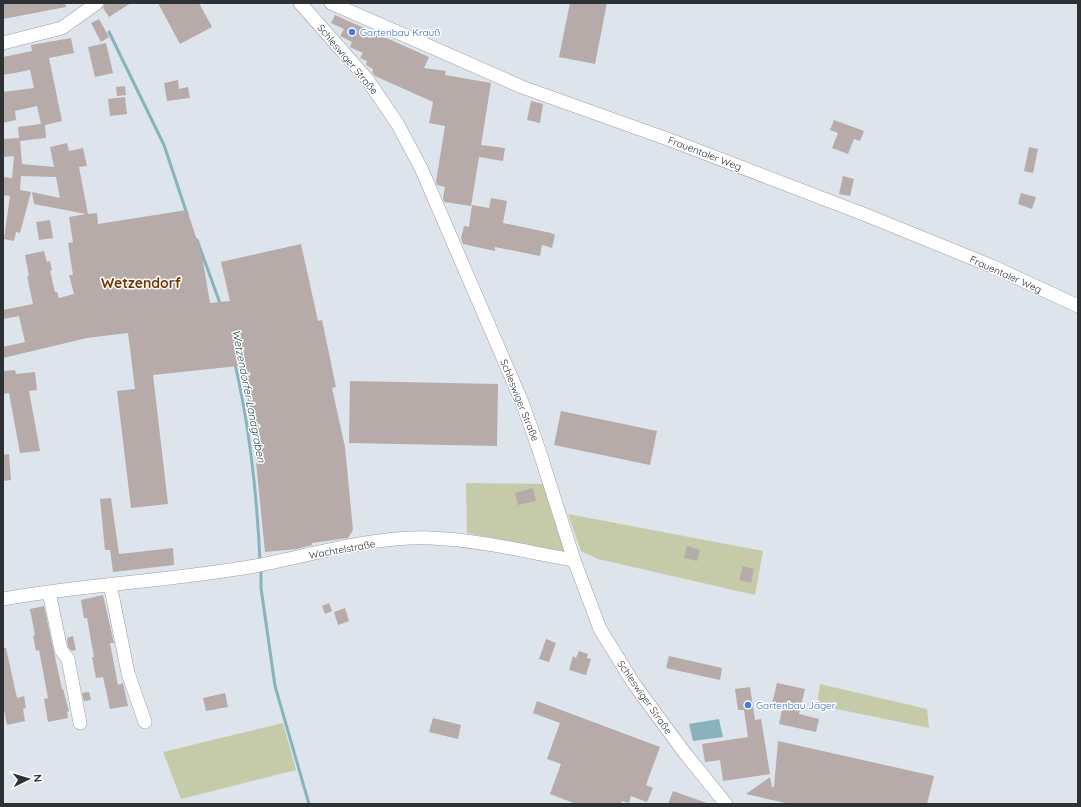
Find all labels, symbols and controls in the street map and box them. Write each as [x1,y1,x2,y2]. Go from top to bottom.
street label: Schleswiger Straße [315,22,381,97]
place label: Gartenbau Krauß [360,26,440,39]
marker: Gartenbau Krauß [347,27,357,37]
street label: Frauentaler Weg [666,133,743,173]
street label: Frauentaler Weg [968,253,1044,296]
district label: Wetzendorf [101,274,182,292]
water label: Wetzendorfer Landgraben [229,328,269,464]
street label: Schleswiger Straße [497,357,542,443]
street label: Wachtelstraße [308,537,377,562]
street label: Schleswiger Straße [614,658,675,737]
place label: Gartenbau Jäger [756,699,836,712]
marker: Gartenbau Jäger [743,700,753,710]
north arrow [8,759,48,799]
text: N [31,773,45,783]

